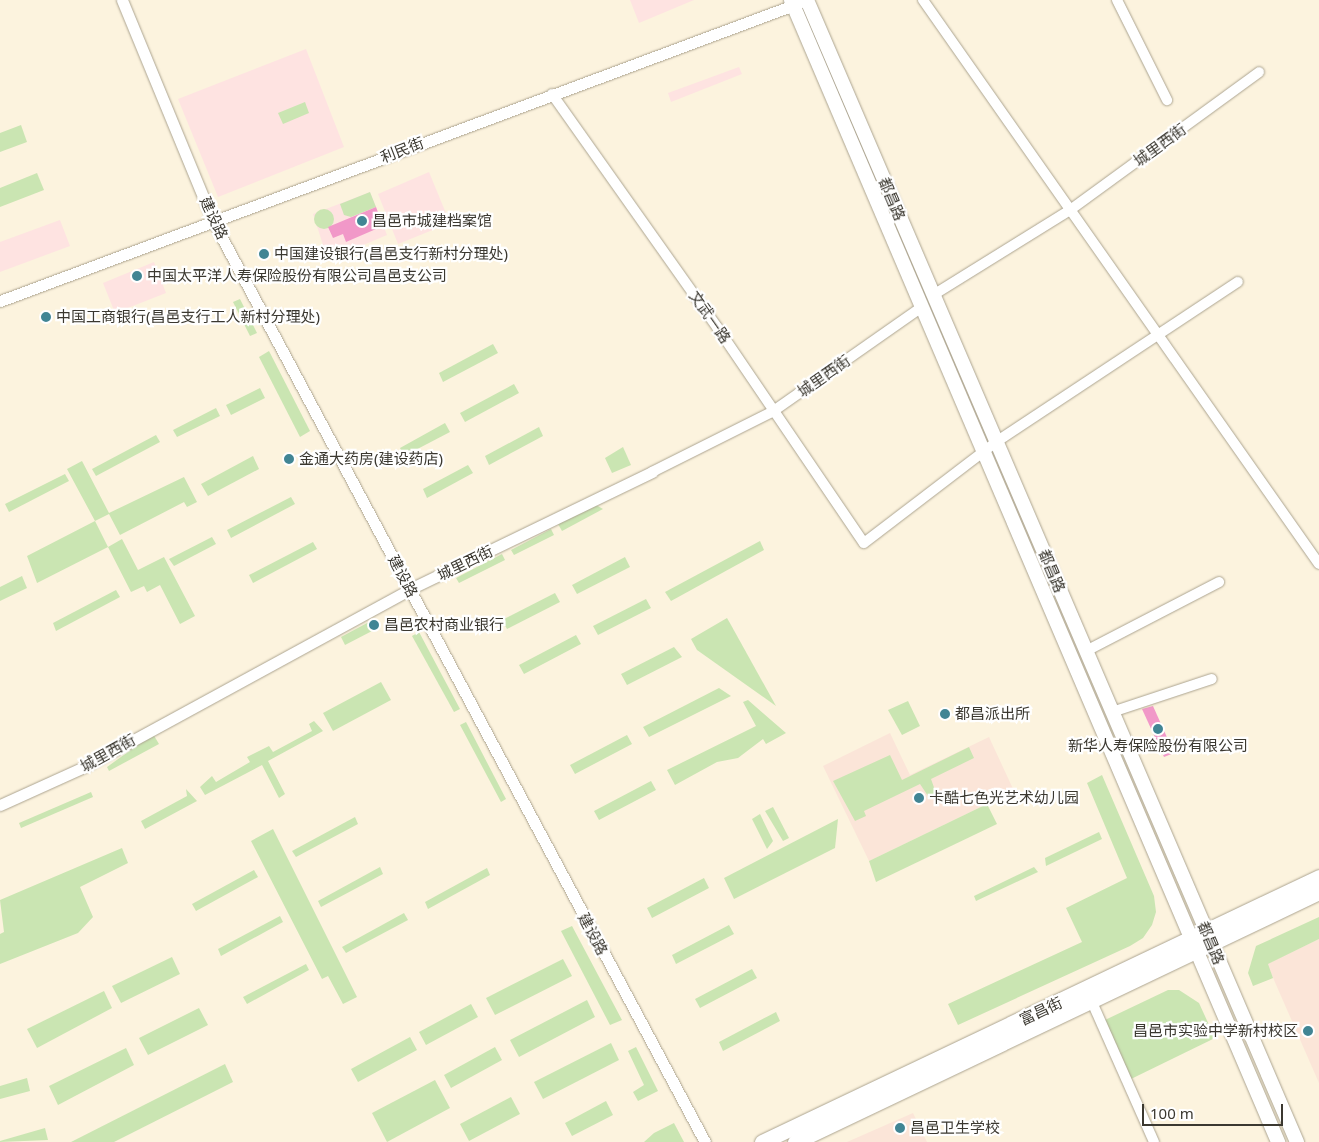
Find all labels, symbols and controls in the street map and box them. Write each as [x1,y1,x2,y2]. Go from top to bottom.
street label: 城里西街 [1130,120,1190,170]
street label: 利民街 [378,134,426,166]
street label: 都昌路 [875,175,909,223]
street label: 建设路 [196,194,232,242]
place label: 昌邑市城建档案馆 [372,212,492,230]
marker: 昌邑市城建档案馆 [356,215,368,227]
place label: 中国建设银行(昌邑支行新村分理处) [274,245,508,263]
marker: 中国建设银行(昌邑支行新村分理处) [258,248,270,260]
place label: 中国太平洋人寿保险股份有限公司昌邑支公司 [147,267,447,285]
marker: 中国太平洋人寿保险股份有限公司昌邑支公司 [131,270,143,282]
street label: 文武一路 [685,287,735,347]
place label: 中国工商银行(昌邑支行工人新村分理处) [56,308,320,326]
marker: 中国工商银行(昌邑支行工人新村分理处) [40,311,52,323]
street label: 城里西街 [794,351,854,401]
place label: 金通大药房(建设药店) [299,450,443,468]
marker: 金通大药房(建设药店) [283,453,295,465]
street label: 城里西街 [434,542,496,584]
street label: 都昌路 [1035,547,1069,595]
street label: 建设路 [384,552,422,600]
place label: 昌邑农村商业银行 [384,616,504,634]
marker: 昌邑农村商业银行 [368,619,380,631]
place label: 都昌派出所 [955,705,1030,723]
marker: 都昌派出所 [939,708,951,720]
marker: 新华人寿保险股份有限公司 [1152,723,1164,735]
street label: 城里西街 [77,731,139,775]
place label: 新华人寿保险股份有限公司 [1068,737,1248,755]
place label: 卡酷七色光艺术幼儿园 [929,789,1079,807]
marker: 卡酷七色光艺术幼儿园 [913,792,925,804]
street label: 建设路 [574,910,612,958]
street label: 都昌路 [1194,919,1228,967]
street label: 富昌街 [1017,993,1065,1029]
place label: 昌邑市实验中学新村校区 [1133,1022,1298,1040]
marker: 昌邑市实验中学新村校区 [1302,1025,1314,1037]
scale bar [1144,1094,1285,1126]
text: 100 m [1150,1103,1194,1123]
place label: 昌邑卫生学校 [910,1119,1000,1137]
marker: 昌邑卫生学校 [894,1122,906,1134]

